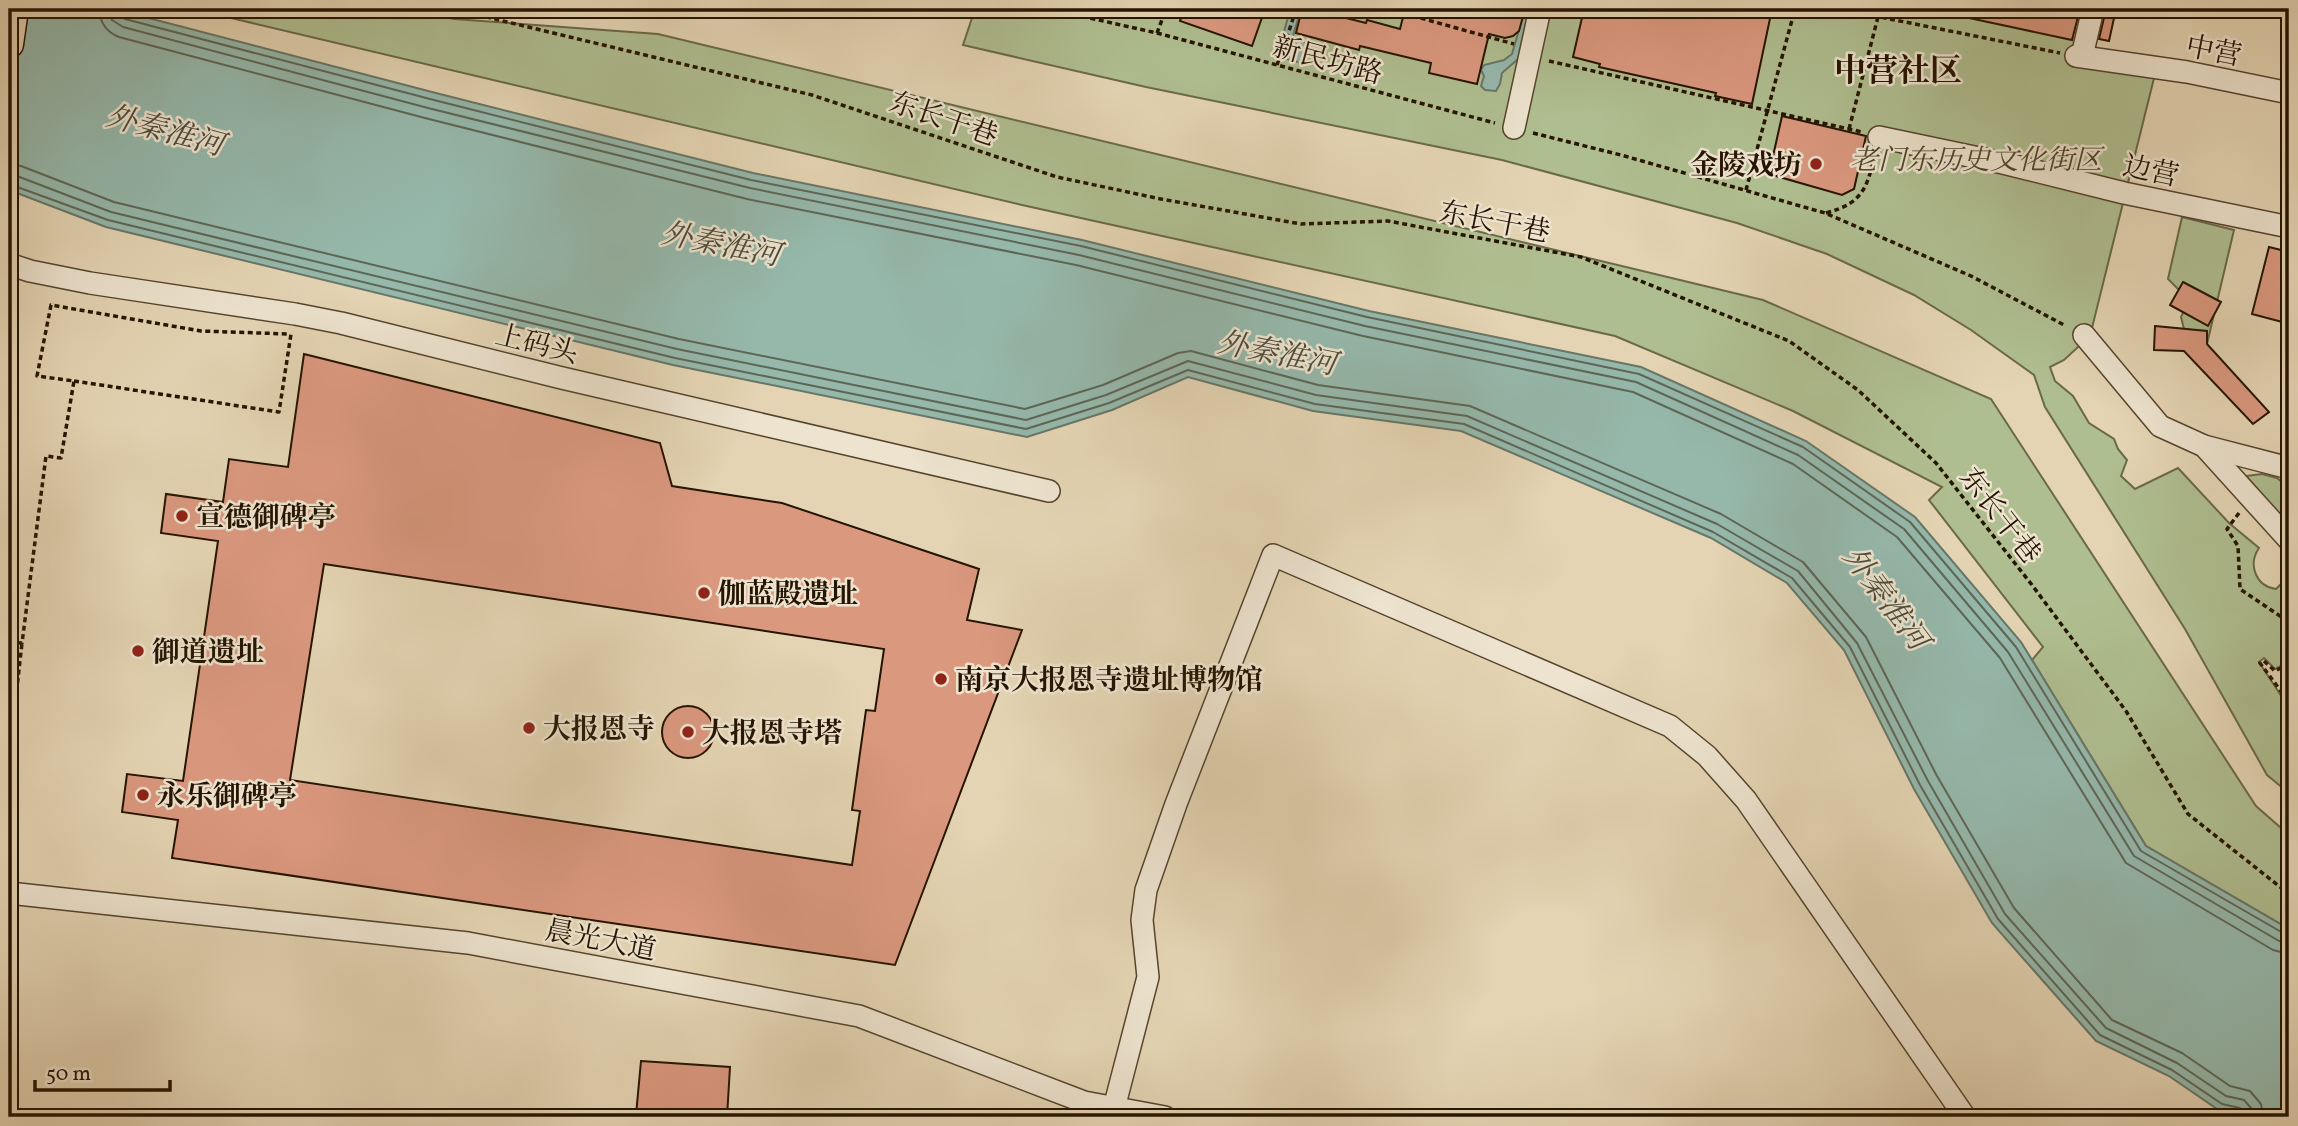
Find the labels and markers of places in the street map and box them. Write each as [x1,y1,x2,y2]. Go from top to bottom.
place label: 金陵戏坊 [1690,147,1802,186]
marker: 金陵戏坊 [1808,156,1824,172]
place label: 宣德御碑亭 [196,499,336,538]
marker: 宣德御碑亭 [174,508,190,524]
place label: 伽蓝殿遗址 [718,576,858,615]
marker: 伽蓝殿遗址 [696,585,712,601]
place label: 御道遗址 [152,634,264,673]
marker: 御道遗址 [130,643,146,659]
place label: 南京大报恩寺遗址博物馆 [955,662,1263,701]
marker: 南京大报恩寺遗址博物馆 [933,671,949,687]
place label: 大报恩寺 [543,711,655,750]
place label: 大报恩寺塔 [702,715,842,754]
marker: 大报恩寺 [521,720,537,736]
marker: 大报恩寺塔 [680,724,696,740]
place label: 永乐御碑亭 [157,778,297,817]
marker: 永乐御碑亭 [135,787,151,803]

